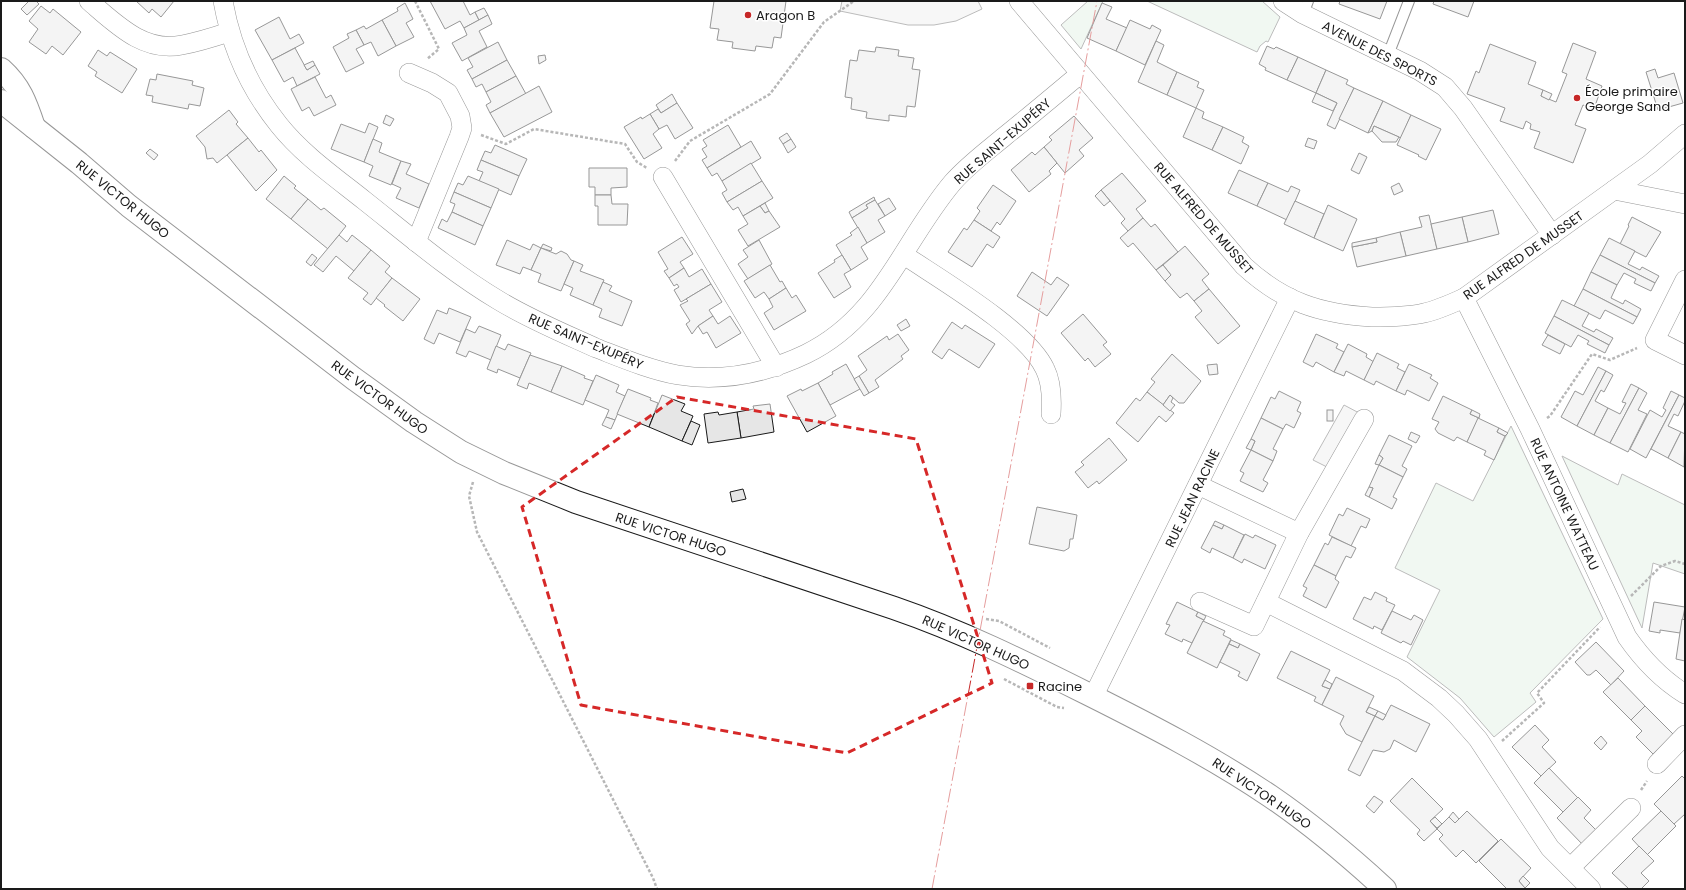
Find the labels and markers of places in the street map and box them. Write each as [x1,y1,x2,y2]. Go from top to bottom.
place label: Aragon B [756,6,815,25]
marker: Aragon B [743,10,753,20]
place label: École primaire George Sand [1585,82,1678,116]
marker: École primaire George Sand [1572,93,1582,103]
place label: Racine [1038,677,1082,696]
marker: Racine [1025,681,1035,691]

